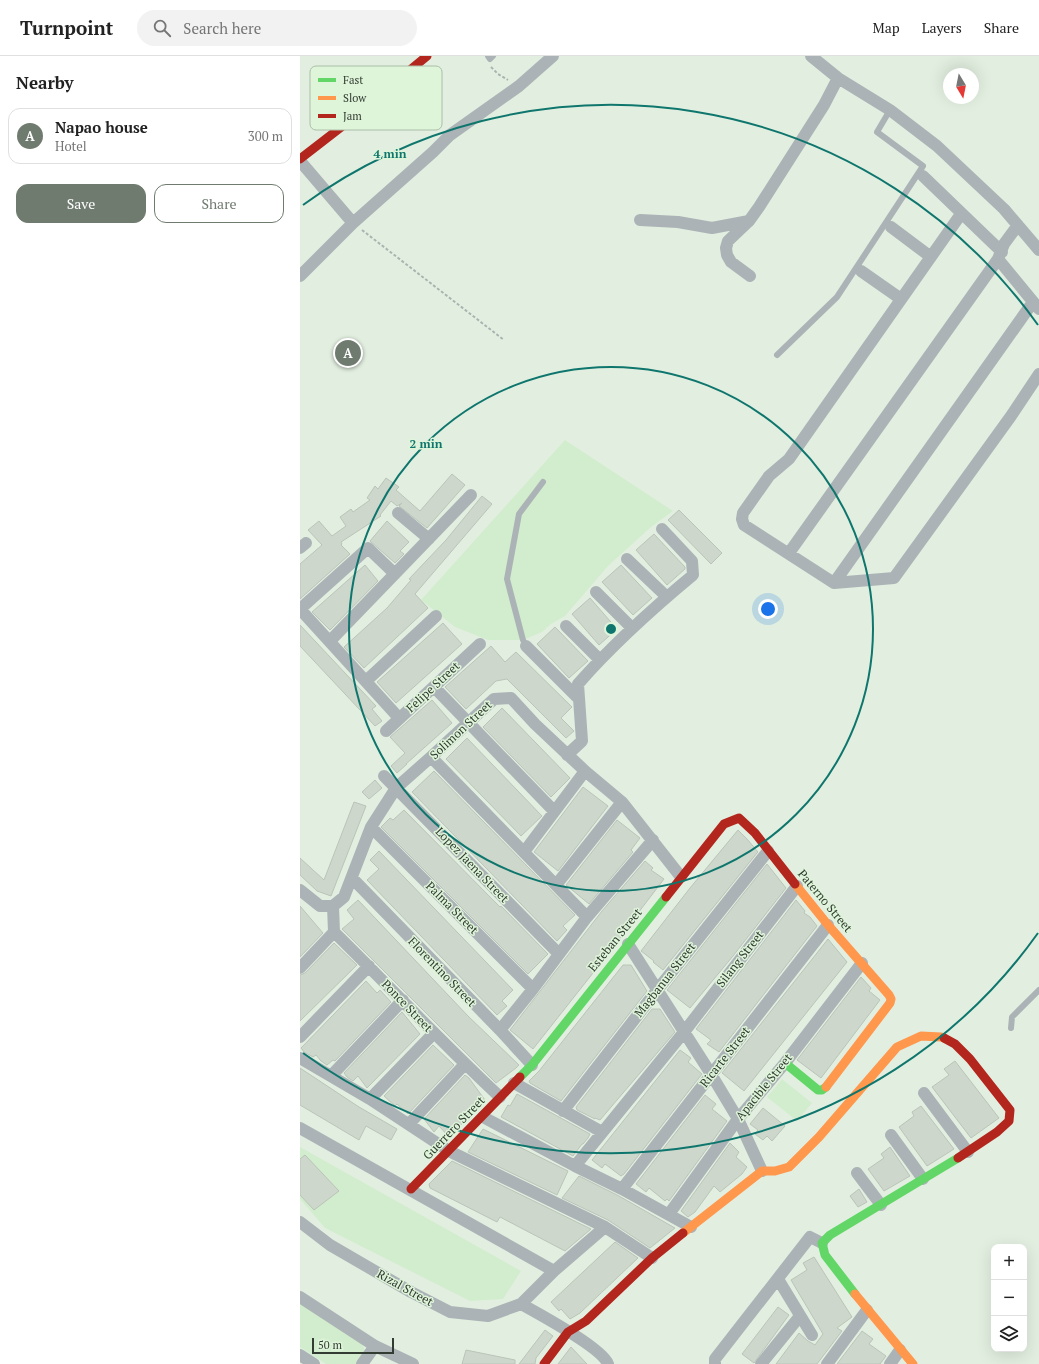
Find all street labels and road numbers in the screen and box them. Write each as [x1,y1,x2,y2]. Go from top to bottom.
street label: Felipe Street [403,658,463,715]
street label: Solimon Street [427,697,495,762]
street label: Lopez Jaena Street [433,824,513,906]
street label: Paterno Street [795,866,856,935]
street label: Palma Street [423,878,482,937]
street label: Esteban Street [584,904,645,974]
street label: Silang Street [713,927,767,990]
street label: Florentino Street [405,934,480,1010]
street label: Magbanua Street [631,939,699,1020]
street label: Ponce Street [379,976,436,1035]
street label: Ricarte Street [696,1023,753,1090]
street label: Apacible Street [732,1050,795,1123]
street label: Guerrero Street [420,1092,488,1163]
street label: Rizal Street [375,1266,436,1309]

